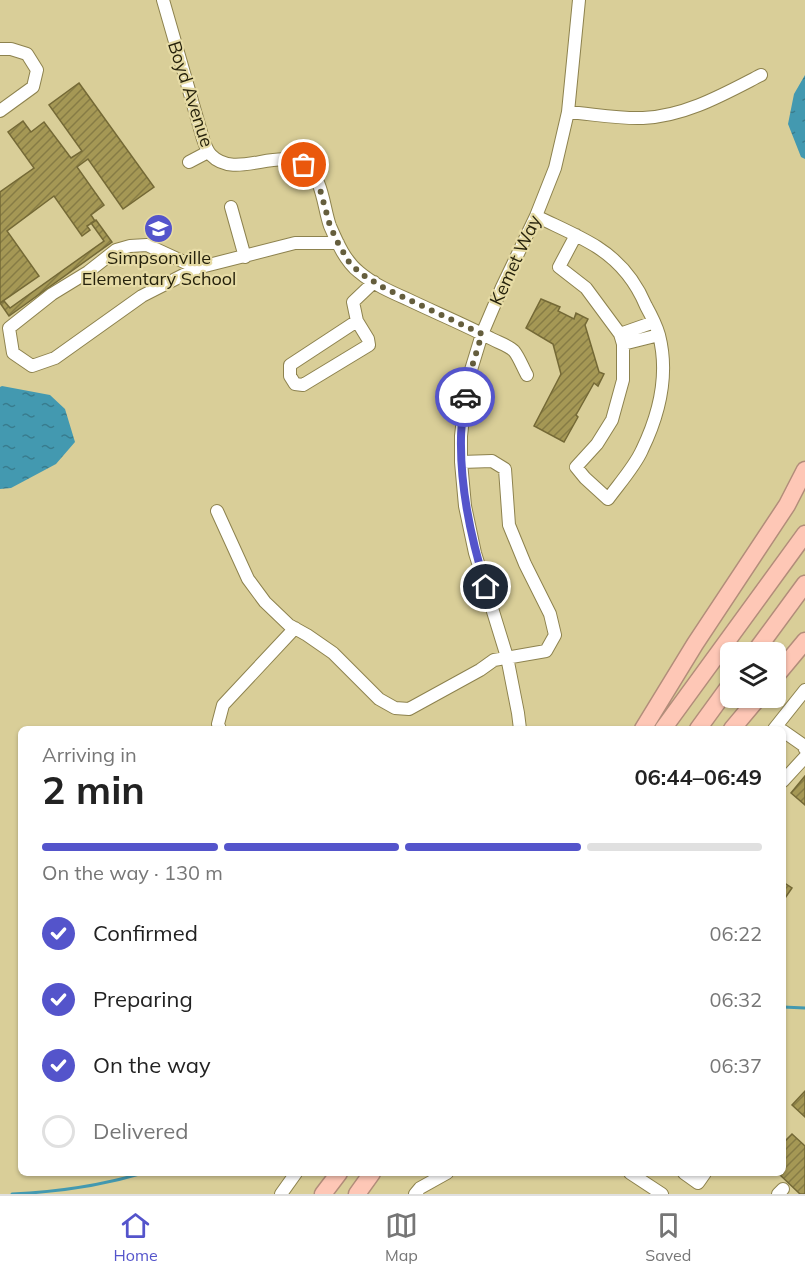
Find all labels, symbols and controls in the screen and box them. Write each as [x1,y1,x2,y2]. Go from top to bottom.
street label: Boyd Avenue [163,38,219,150]
pin [278,139,329,190]
icon: bag [287,148,320,181]
street label: Kemet Way [484,211,546,309]
school or university icon: Simpsonville Elementary School [143,212,175,244]
place label: Simpsonville Elementary School [82,246,236,290]
courier [435,367,495,427]
icon: car [449,381,482,414]
pin [460,561,511,612]
icon: home [469,570,502,603]
map controls [720,642,786,708]
button: layers [720,642,786,708]
text: Arriving in [42,742,137,767]
text: 06:44–06:49 [634,763,762,791]
text: 2 min [42,765,145,814]
text: On the way · 130 m [42,860,223,885]
icon: check [42,917,75,950]
text: Confirmed [93,919,198,947]
text: 06:22 [709,921,762,946]
icon: check [42,983,75,1016]
text: Preparing [93,985,193,1013]
text: 06:32 [709,987,762,1012]
icon: check [42,1049,75,1082]
text: On the way [93,1051,211,1079]
text: 06:37 [709,1053,762,1078]
text: Delivered [93,1117,188,1145]
tab: Home [114,1209,158,1265]
tab: Map [385,1209,418,1265]
tab: Saved [645,1209,691,1265]

